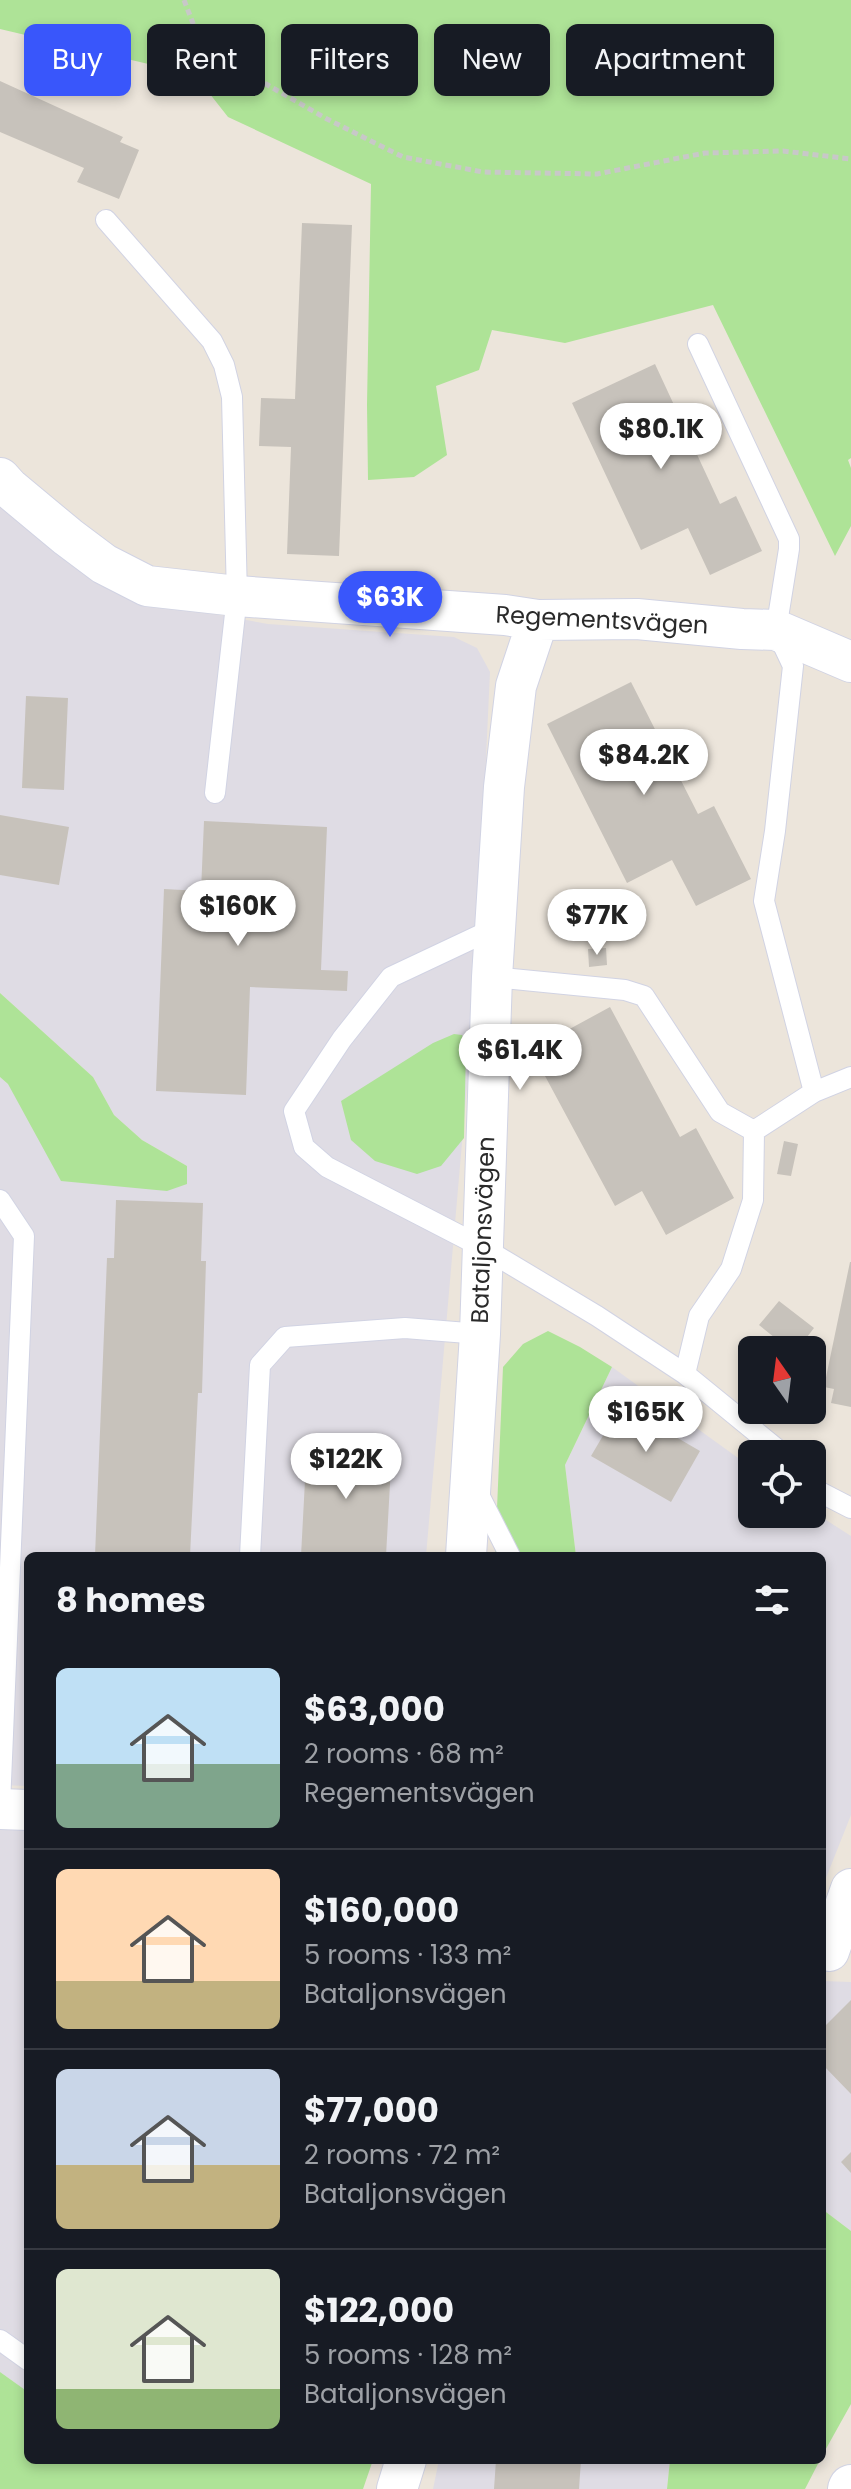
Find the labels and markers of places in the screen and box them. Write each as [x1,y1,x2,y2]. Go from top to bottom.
pin: $80.1K [596,403,726,471]
pin: $63K [343,571,437,639]
pin: $84.2K [579,729,709,797]
pin: $160K [182,880,294,948]
pin: $77K [550,889,644,957]
pin: $61.4K [455,1024,585,1092]
pin: $165K [590,1386,702,1454]
pin: $122K [290,1433,402,1501]

